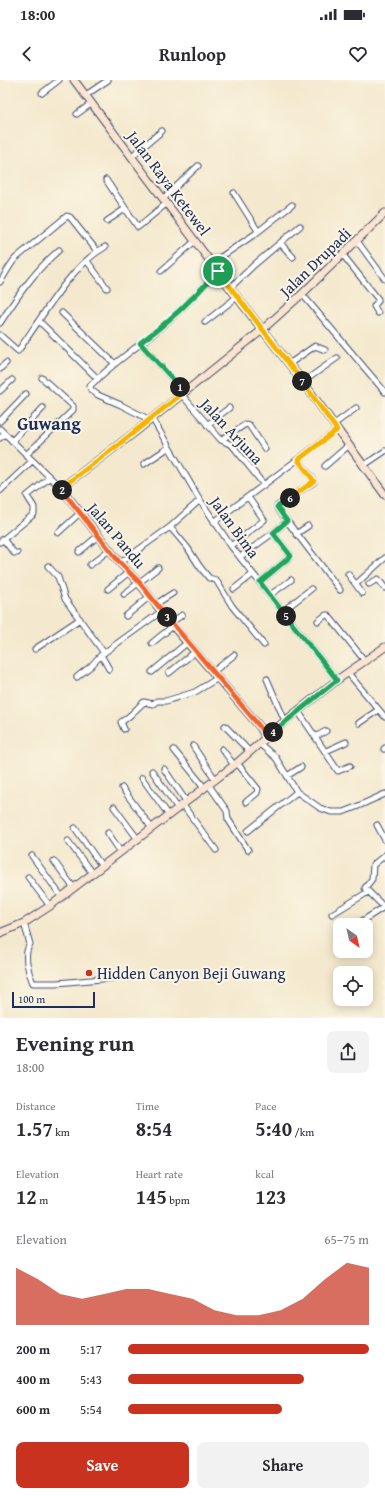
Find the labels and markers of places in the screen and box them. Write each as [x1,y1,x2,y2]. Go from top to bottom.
pin [201,254,235,288]
pin: 7 [292,371,312,391]
pin: 1 [170,377,190,397]
pin: 2 [52,480,72,500]
pin: 6 [280,488,300,508]
pin: 5 [276,606,296,626]
pin: 3 [157,607,177,627]
pin: 4 [263,722,283,742]
place label: Hidden Canyon Beji Guwang [97,961,285,985]
marker: Hidden Canyon Beji Guwang [84,968,94,978]

